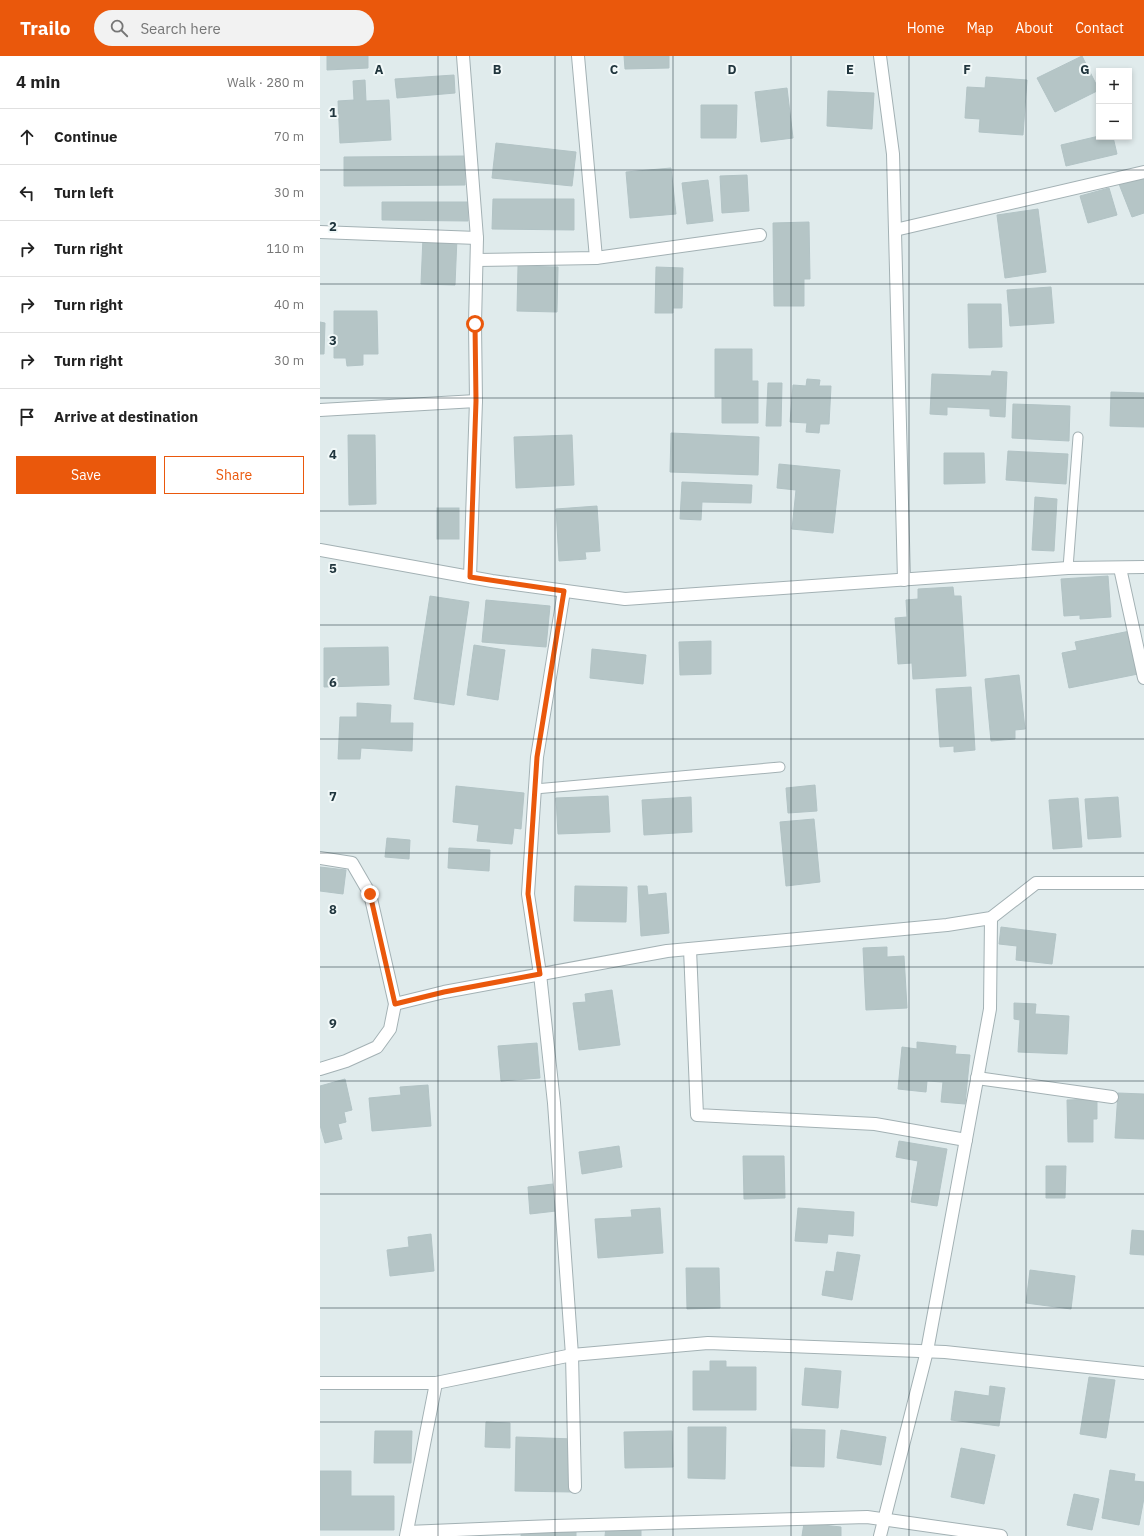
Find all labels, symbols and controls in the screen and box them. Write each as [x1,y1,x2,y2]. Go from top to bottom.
search box [94,10,374,46]
text: Trailo [20,16,70,40]
icon: search [108,17,130,39]
text: Search here [140,19,221,38]
text: Home [907,19,944,37]
text: Map [966,19,993,37]
text: About [1015,19,1053,37]
text: Contact [1075,19,1124,37]
text: A [375,61,384,78]
text: B [493,61,502,78]
text: C [610,61,619,78]
text: D [727,61,737,78]
text: E [846,61,854,78]
text: F [963,61,971,78]
text: G [1080,61,1090,78]
map controls [1096,68,1132,140]
button: + [1096,68,1132,104]
text: 4 min [16,71,60,93]
text: Walk · 280 m [227,74,304,91]
text: 1 [329,104,337,121]
button: − [1096,104,1132,140]
icon: ahead [16,126,38,148]
text: Continue [54,127,118,146]
text: 70 m [274,128,304,145]
icon: left [16,182,38,204]
text: Turn left [54,183,114,202]
text: 30 m [274,184,304,201]
text: 2 [329,218,337,235]
icon: right [16,238,38,260]
text: Turn right [54,239,123,258]
text: 110 m [266,240,304,257]
icon: right [16,294,38,316]
text: Turn right [54,295,123,314]
text: 40 m [274,296,304,313]
route start [466,315,484,333]
text: 3 [329,332,337,349]
icon: right [16,350,38,372]
text: Turn right [54,351,123,370]
text: 30 m [274,352,304,369]
icon: arrive [16,406,38,428]
text: Arrive at destination [54,407,198,426]
text: 4 [329,446,337,463]
button: Save [16,456,156,494]
button: Share [164,456,304,494]
text: 5 [329,560,337,577]
text: 6 [329,674,337,691]
text: 7 [329,788,337,805]
route end [361,885,379,903]
text: 8 [329,901,337,918]
text: 9 [329,1015,337,1032]

